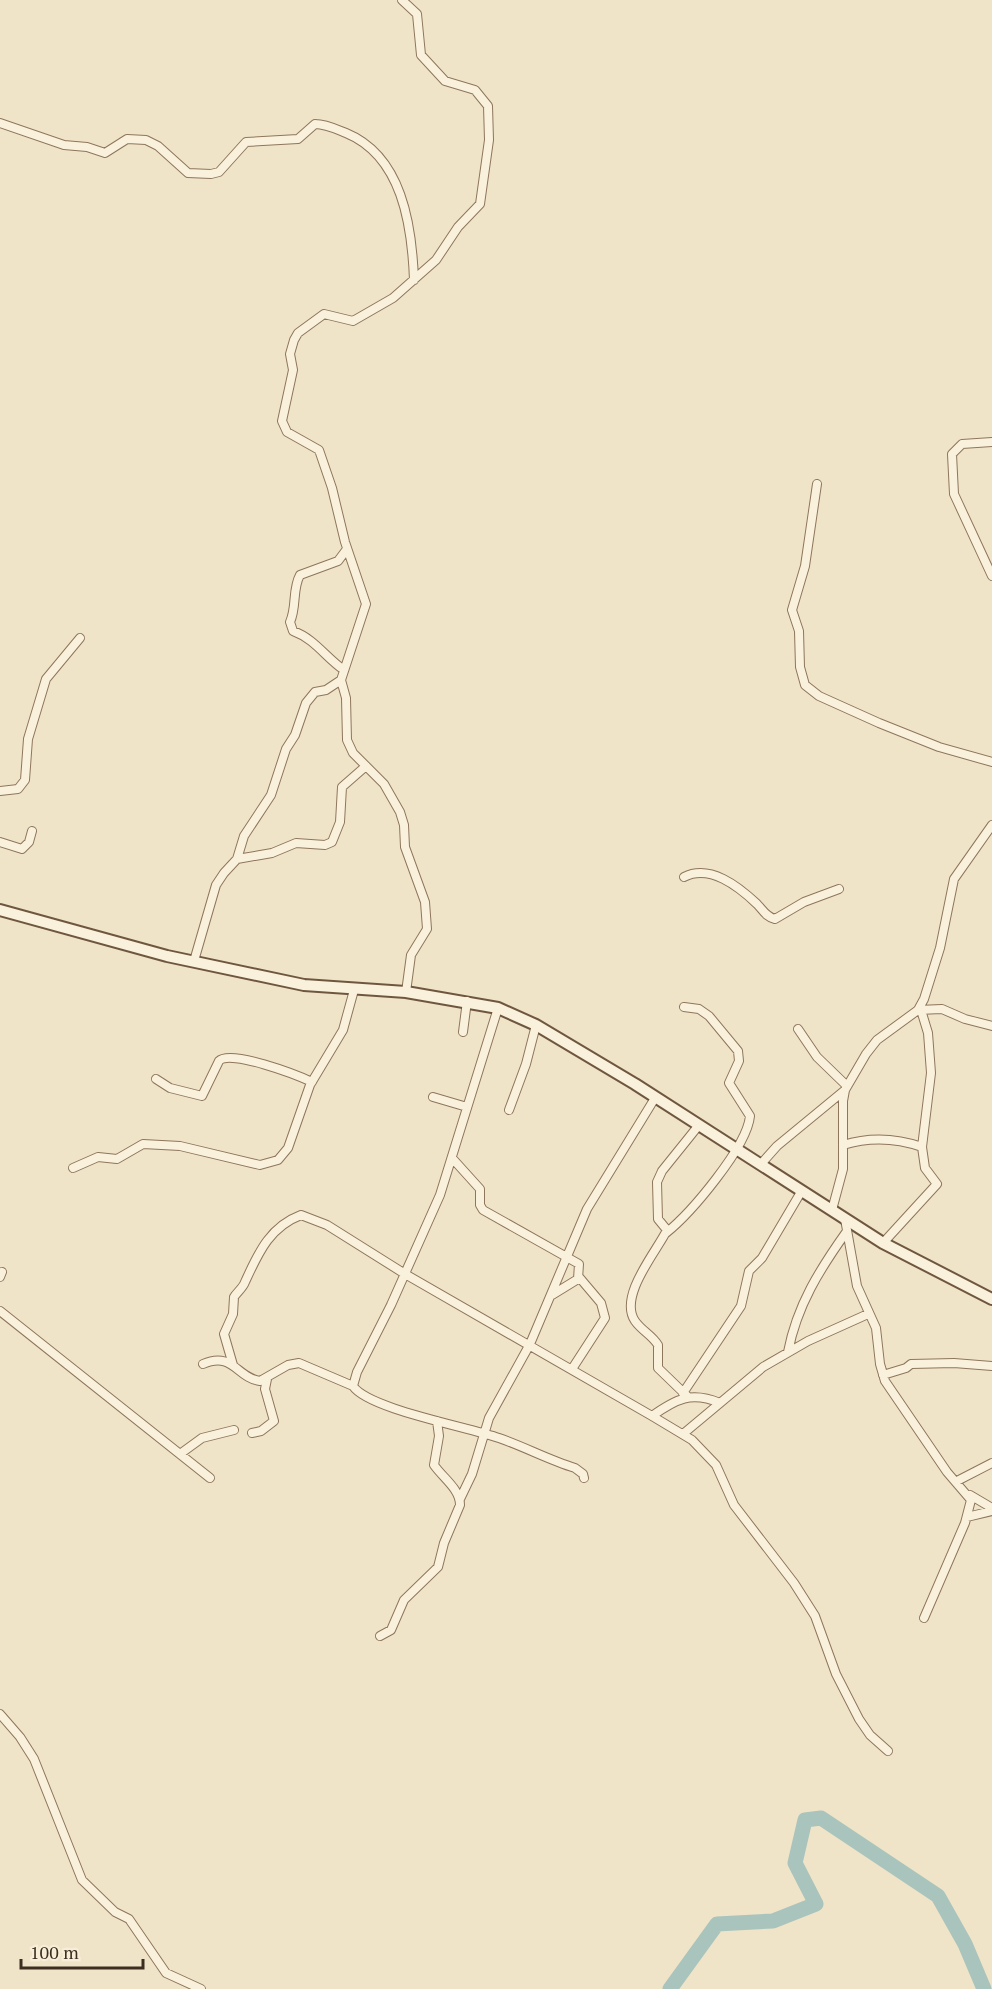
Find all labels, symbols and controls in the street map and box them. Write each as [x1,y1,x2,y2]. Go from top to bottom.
scale bar [21,1932,142,1970]
text: 100 m [30,1940,79,1964]

